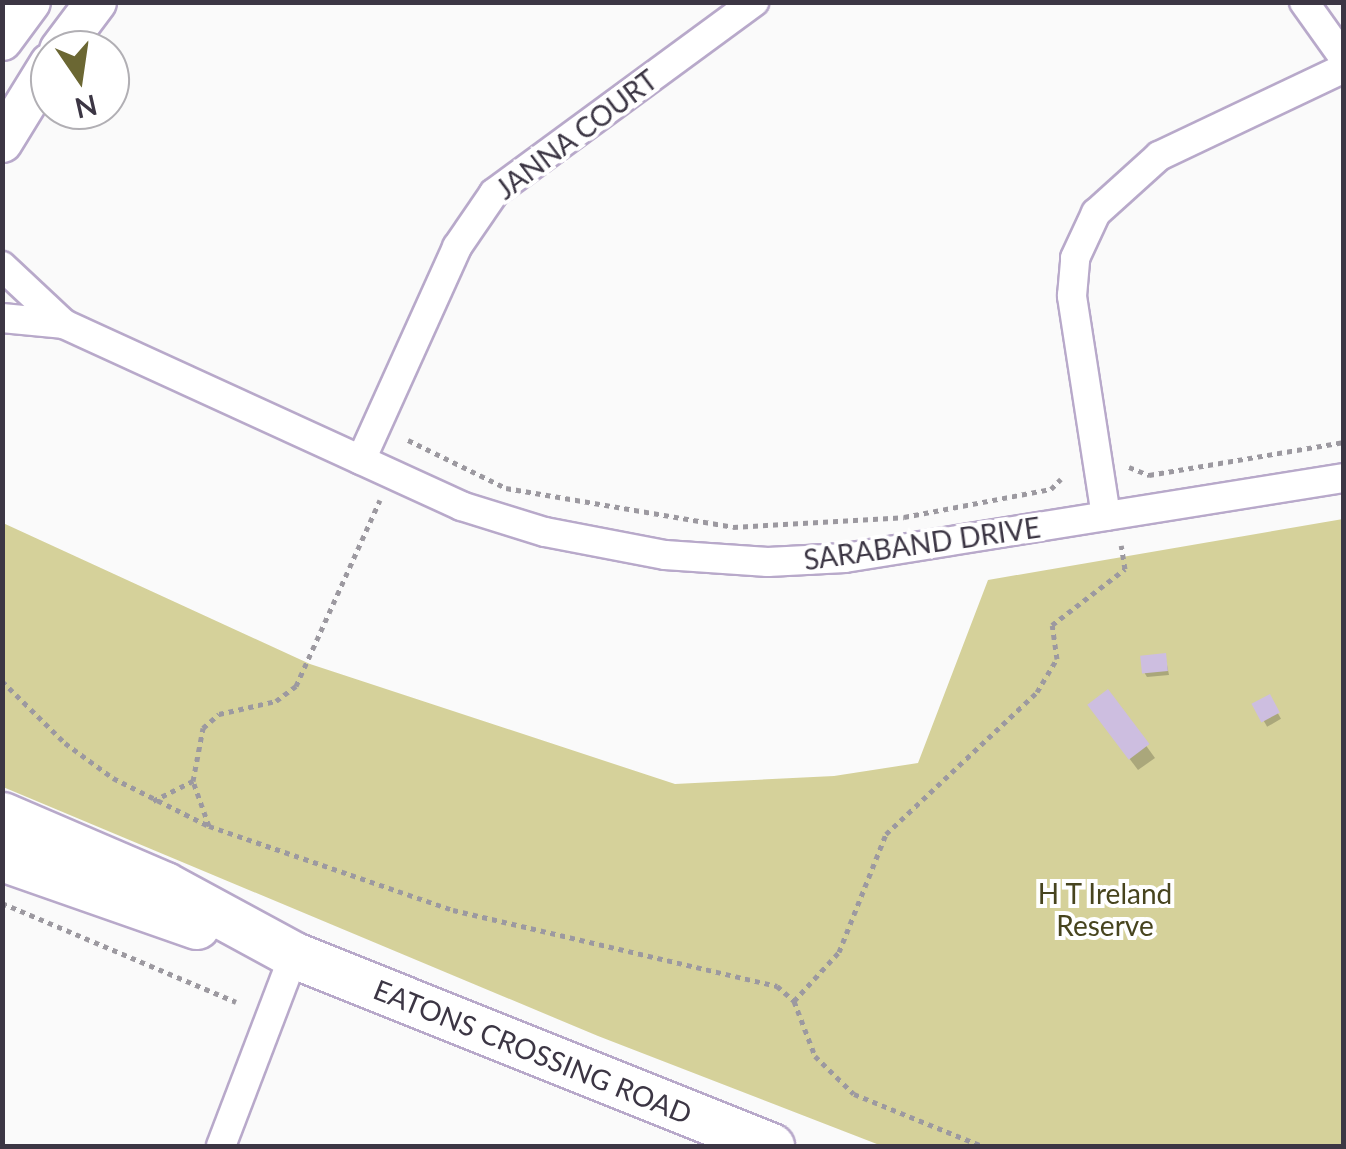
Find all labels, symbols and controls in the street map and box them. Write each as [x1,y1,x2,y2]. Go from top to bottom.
north arrow [30,30,130,130]
street label: JANNA COURT [488,62,664,206]
text: N [72,88,101,126]
street label: SARABAND DRIVE [801,510,1043,576]
park label: H T Ireland Reserve [1037,876,1173,942]
street label: EATONS CROSSING ROAD [369,972,697,1130]

